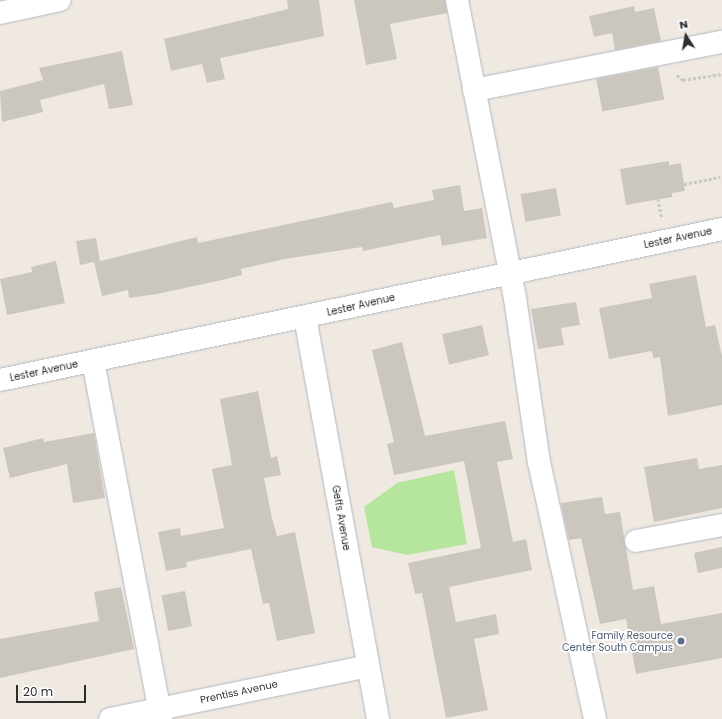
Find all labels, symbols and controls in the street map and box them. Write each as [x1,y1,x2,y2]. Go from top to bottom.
north arrow [666,16,706,56]
text: N [678,16,689,33]
street label: Lester Avenue [643,225,713,251]
street label: Lester Avenue [326,291,396,319]
street label: Lester Avenue [9,358,79,384]
street label: Geffs Avenue [329,484,353,552]
place label: Family Resource Center South Campus [562,629,673,652]
marker: Family Resource Center South Campus [676,636,686,646]
scale bar [18,677,88,703]
street label: Prentiss Avenue [199,678,279,706]
text: 20 m [23,683,53,700]

